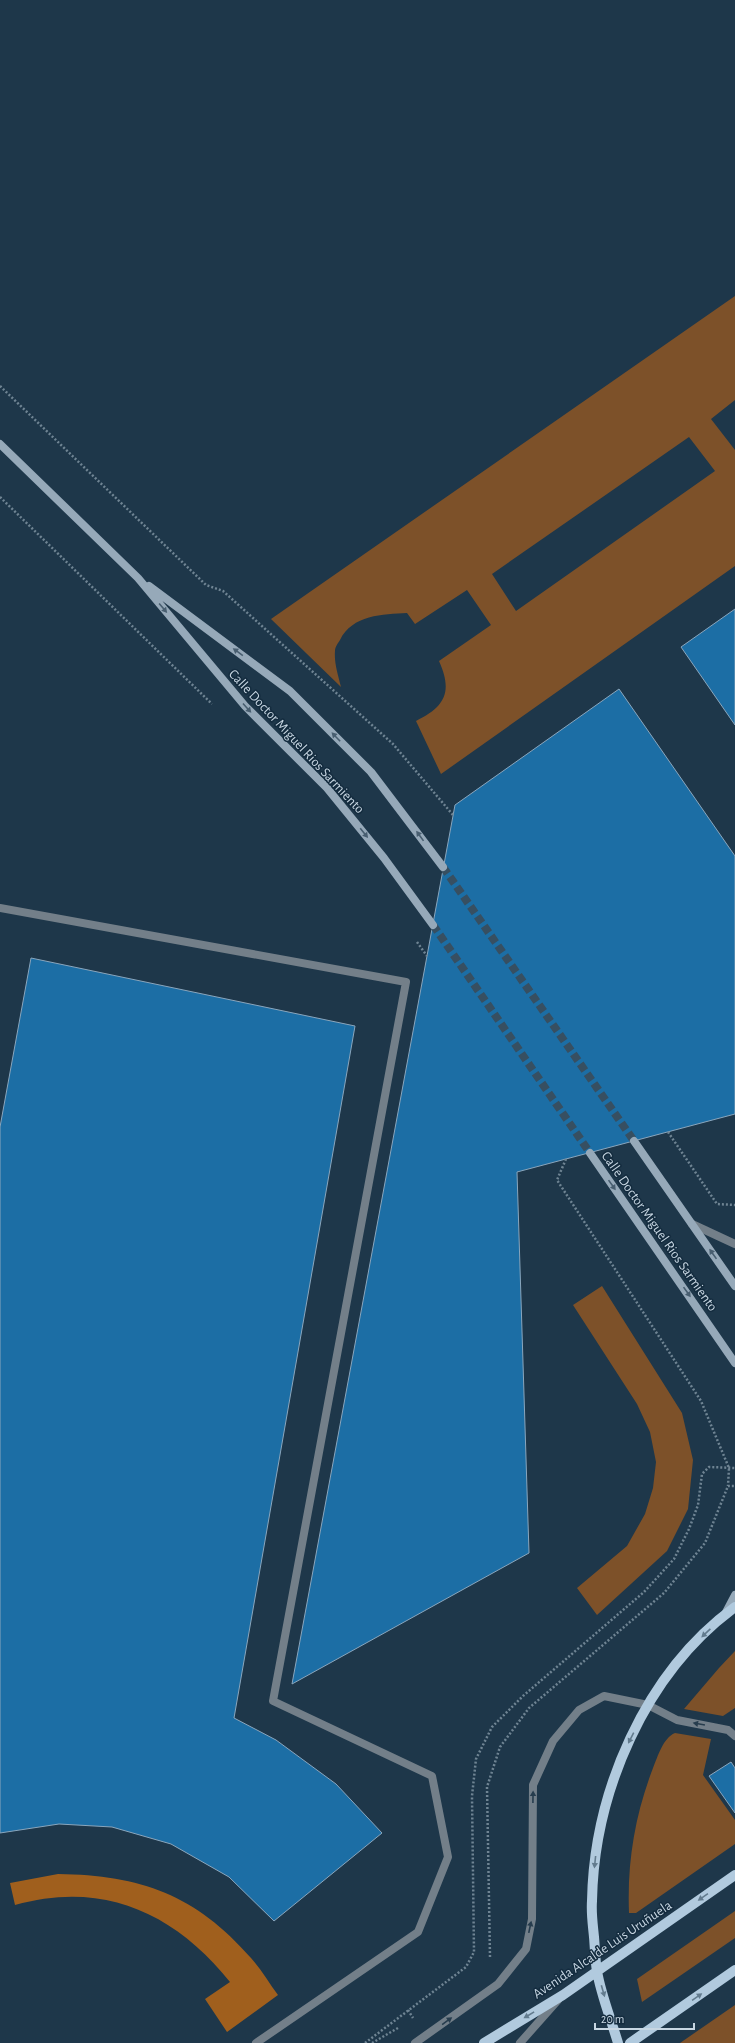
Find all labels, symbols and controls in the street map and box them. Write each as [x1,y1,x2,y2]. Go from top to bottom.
one-way arrow [159,603,168,613]
one-way arrow [233,648,244,656]
street label: Calle Doctor Miguel Rios Sarmiento [226,667,367,816]
one-way arrow [242,702,251,713]
one-way arrow [331,732,341,742]
one-way arrow [359,828,368,839]
one-way arrow [416,830,424,841]
street label: Calle Doctor Miguel Rios Sarmiento [599,1149,720,1314]
one-way arrow [608,1180,616,1190]
one-way arrow [709,1249,717,1259]
one-way arrow [683,1286,691,1297]
one-way arrow [701,1628,711,1637]
one-way arrow [693,1721,705,1727]
one-way arrow [628,1732,634,1744]
one-way arrow [530,1790,536,1803]
one-way arrow [592,1856,599,1868]
one-way arrow [698,1893,708,1901]
street label: Avenida Alcalde Luis Uruñuela [531,1898,675,2001]
one-way arrow [528,1921,534,1933]
one-way arrow [600,1985,606,1997]
one-way arrow [691,1993,702,2001]
scale bar [595,2005,694,2031]
one-way arrow [524,2011,534,2019]
text: 20 m [601,2013,624,2025]
one-way arrow [441,2017,452,2025]

